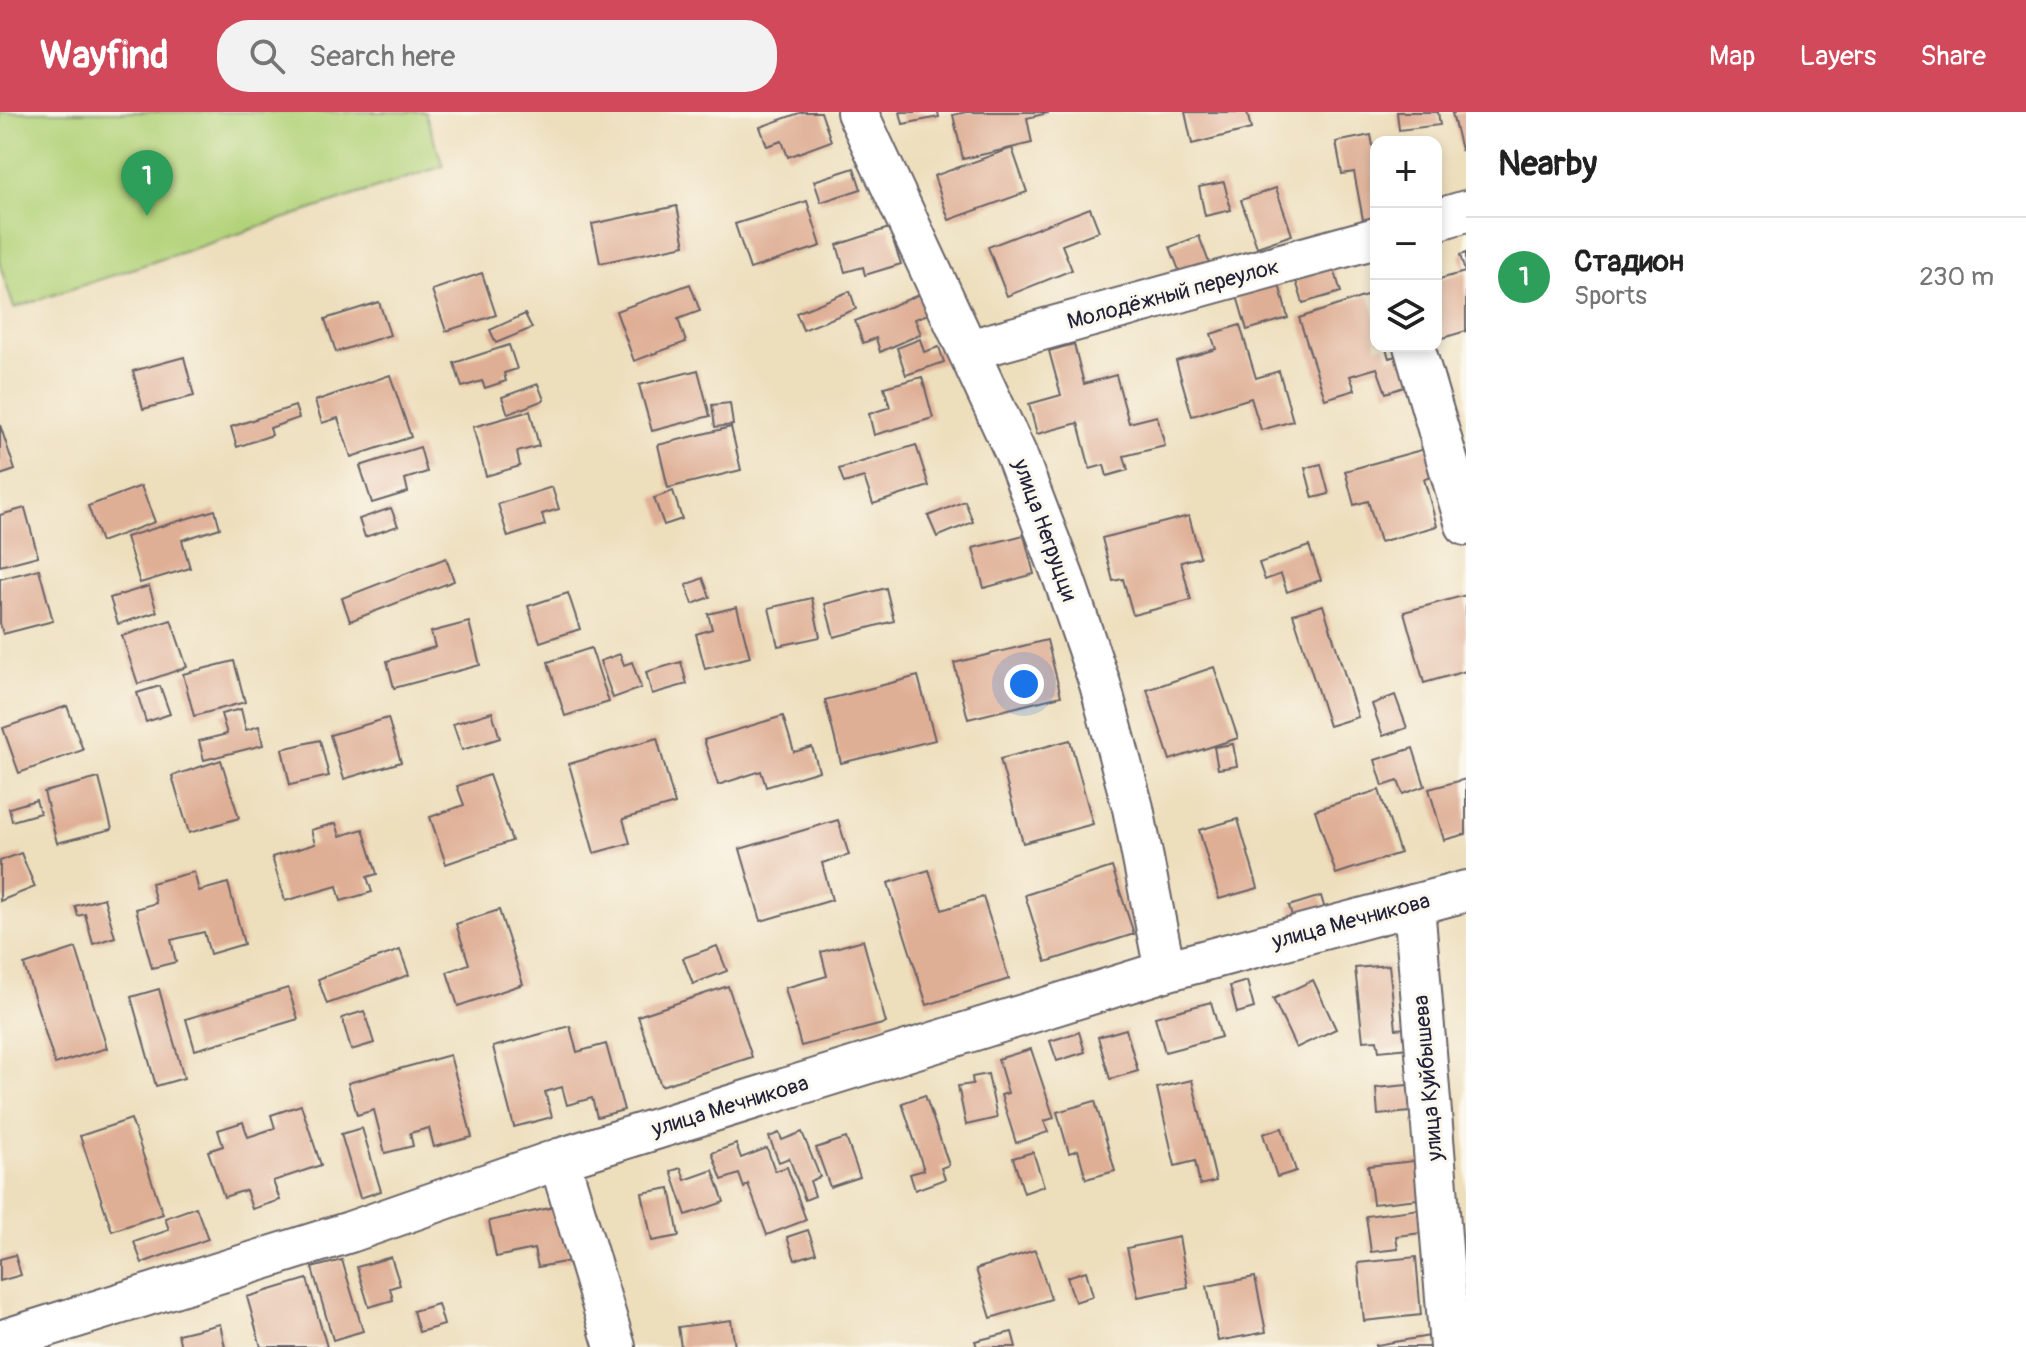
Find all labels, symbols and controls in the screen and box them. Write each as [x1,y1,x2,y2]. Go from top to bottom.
search box [217,20,777,92]
text: Wayfind [40,32,169,80]
icon: search [245,34,289,78]
text: Search here [309,38,455,75]
text: Map [1709,39,1755,74]
text: Layers [1799,39,1876,74]
text: Share [1920,39,1986,74]
map controls [1370,136,1442,352]
button: + [1370,136,1442,208]
text: Nearby [1498,143,1597,186]
pin: 1 [121,150,173,216]
button: − [1370,208,1442,280]
text: Стадион [1574,243,1684,280]
street label: Молодёжный переулок [1064,252,1282,336]
text: 1 [1519,261,1529,293]
text: 230 m [1919,261,1994,293]
button: layers [1370,280,1442,352]
text: Sports [1574,280,1647,312]
street label: улица Негруцци [1006,454,1084,605]
your location [1004,664,1044,704]
street label: улица Мечникова [1268,886,1433,956]
street label: улица Куйбышева [1407,994,1449,1163]
street label: улица Мечникова [647,1069,812,1143]

